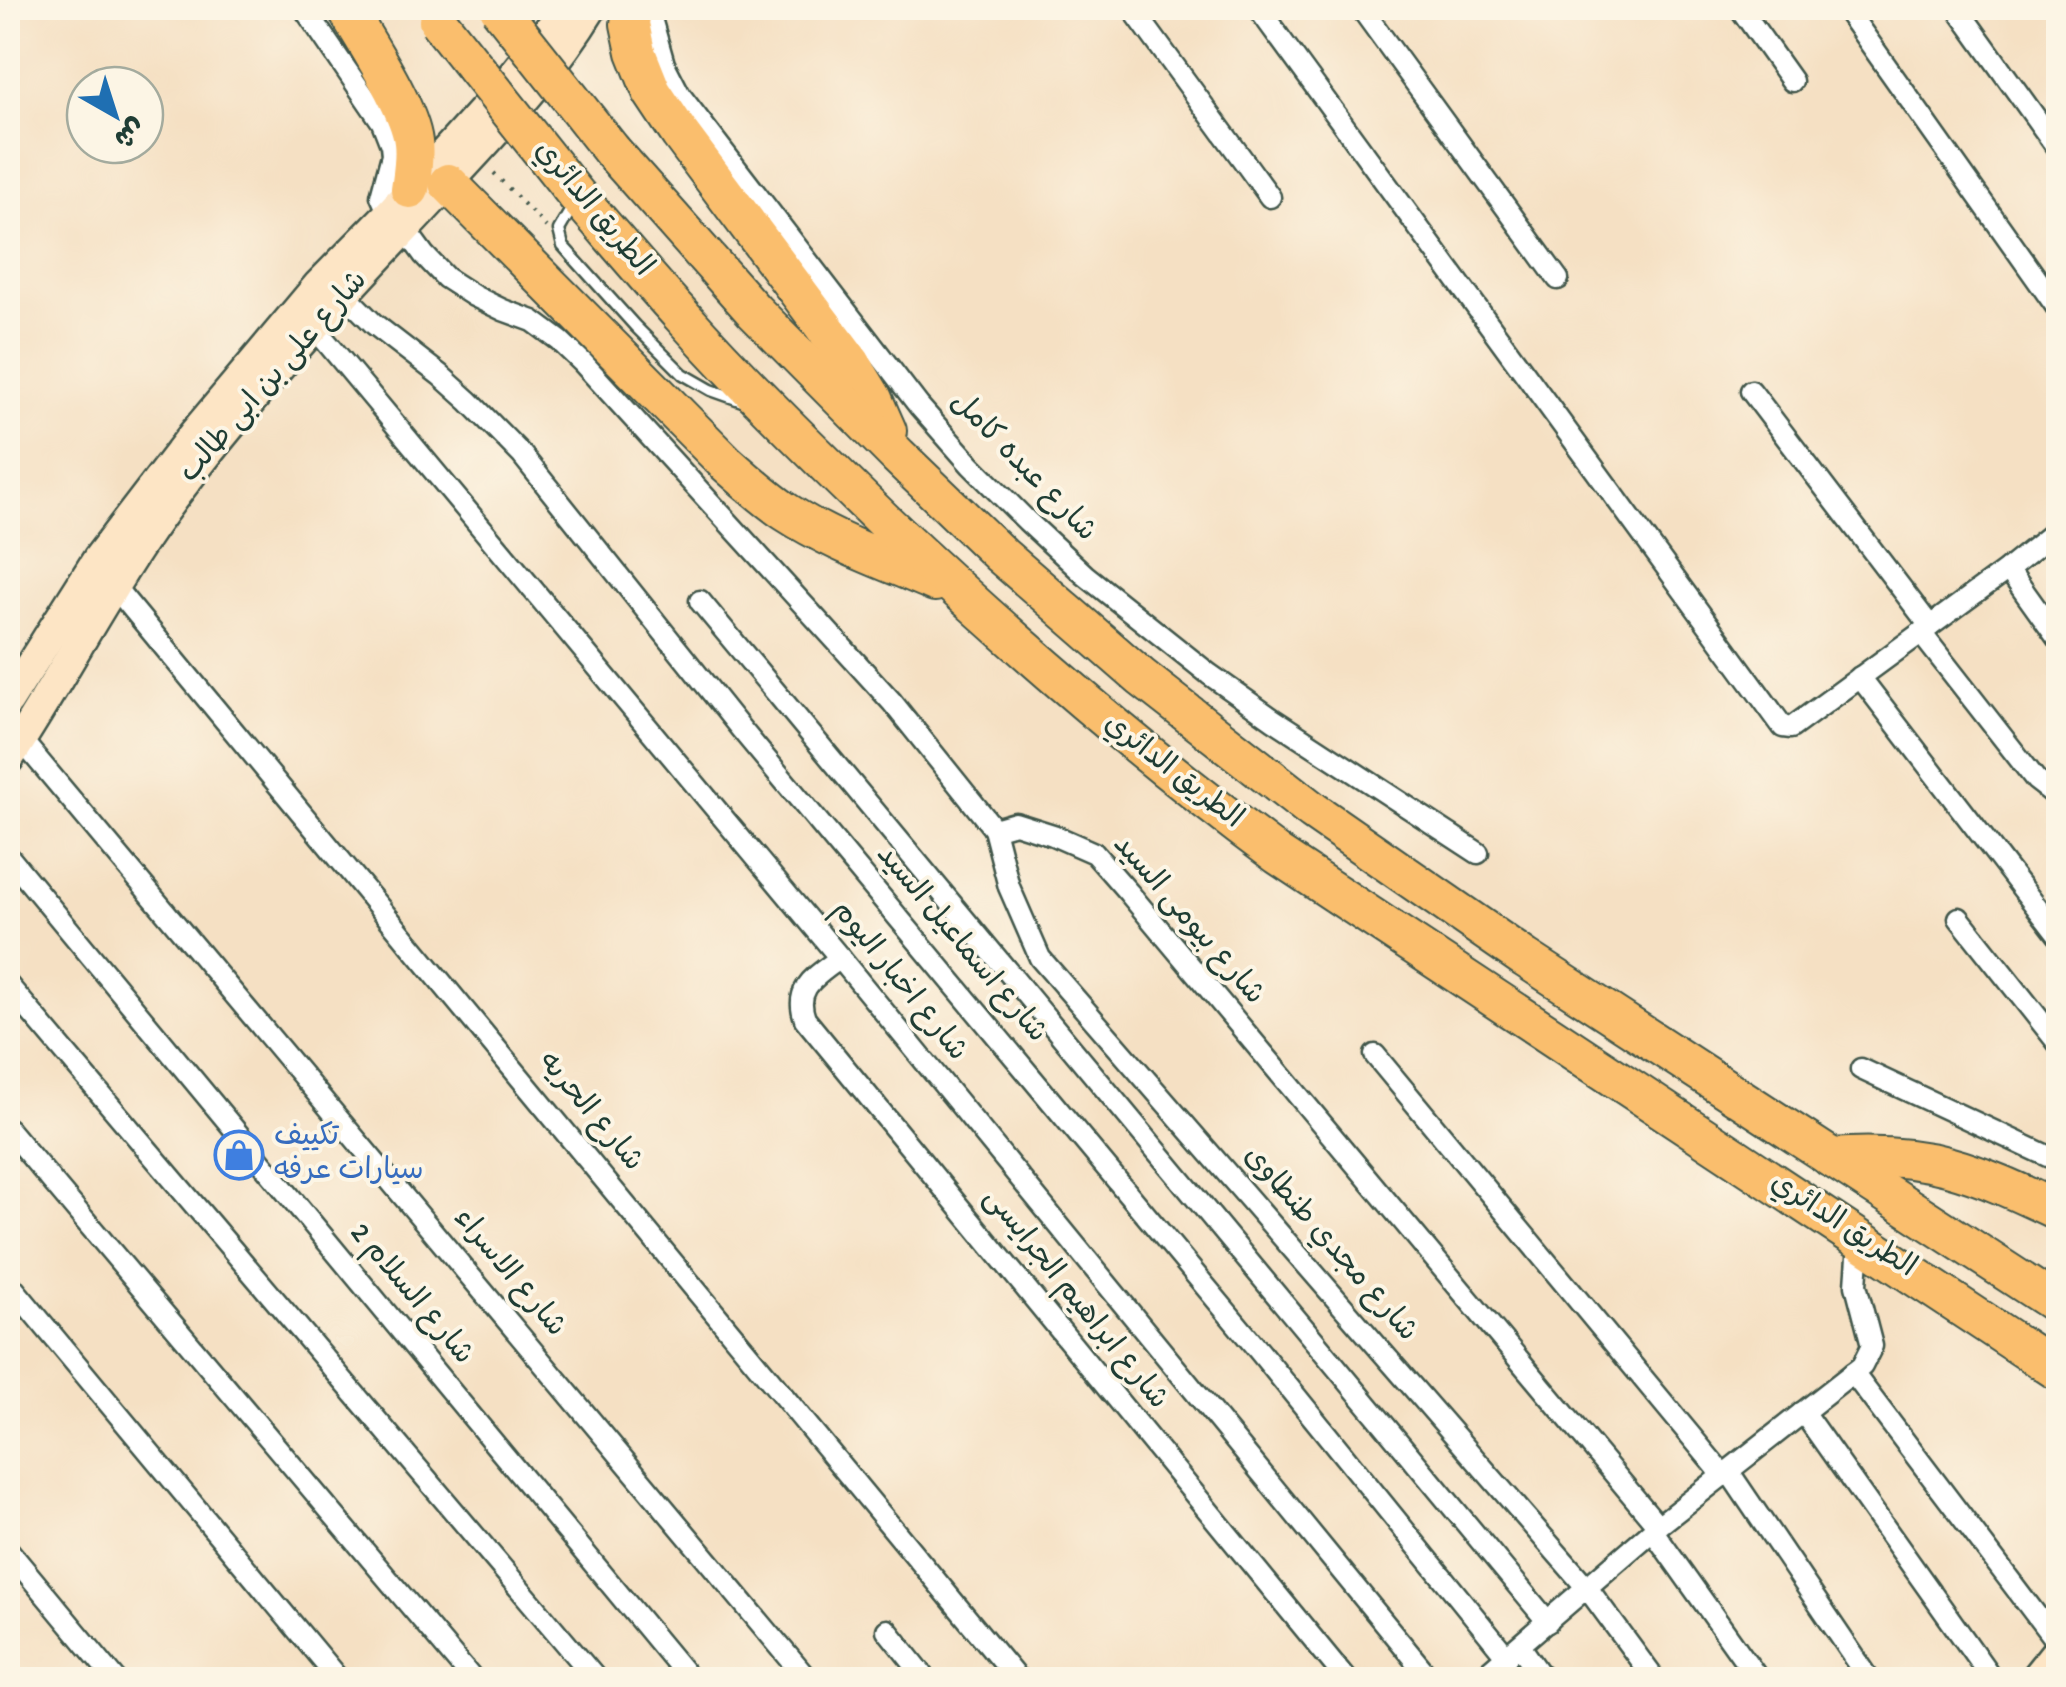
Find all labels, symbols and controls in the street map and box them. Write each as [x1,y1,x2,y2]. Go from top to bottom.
north arrow [65,65,165,165]
text: ش [106,108,150,153]
street label: الطريق الدائري [525,135,659,285]
street label: شارع على بن ابى طالب [173,265,377,491]
street label: شارع عبده كامل [942,386,1102,550]
street label: الطريق الدائري [1096,708,1248,838]
street label: شارع بيومى السيد [1104,829,1270,1013]
street label: شارع اسماعيل السيد [867,838,1054,1051]
street label: شارع اخبار اليوم [823,895,973,1069]
street label: شارع الحريه [529,1046,649,1180]
place label: تكييف سيارات عرفه [274,1121,424,1190]
shop icon: تكييف سيارات عرفه [213,1129,265,1181]
street label: شارع مجدي طنطاوى [1235,1140,1423,1350]
street label: الطريق الدائري [1763,1167,1921,1287]
street label: شارع ابراهيم الجرايسى [974,1182,1175,1418]
street label: شارع الاسراء [444,1203,572,1345]
street label: شارع السلام 2 [341,1217,479,1373]

